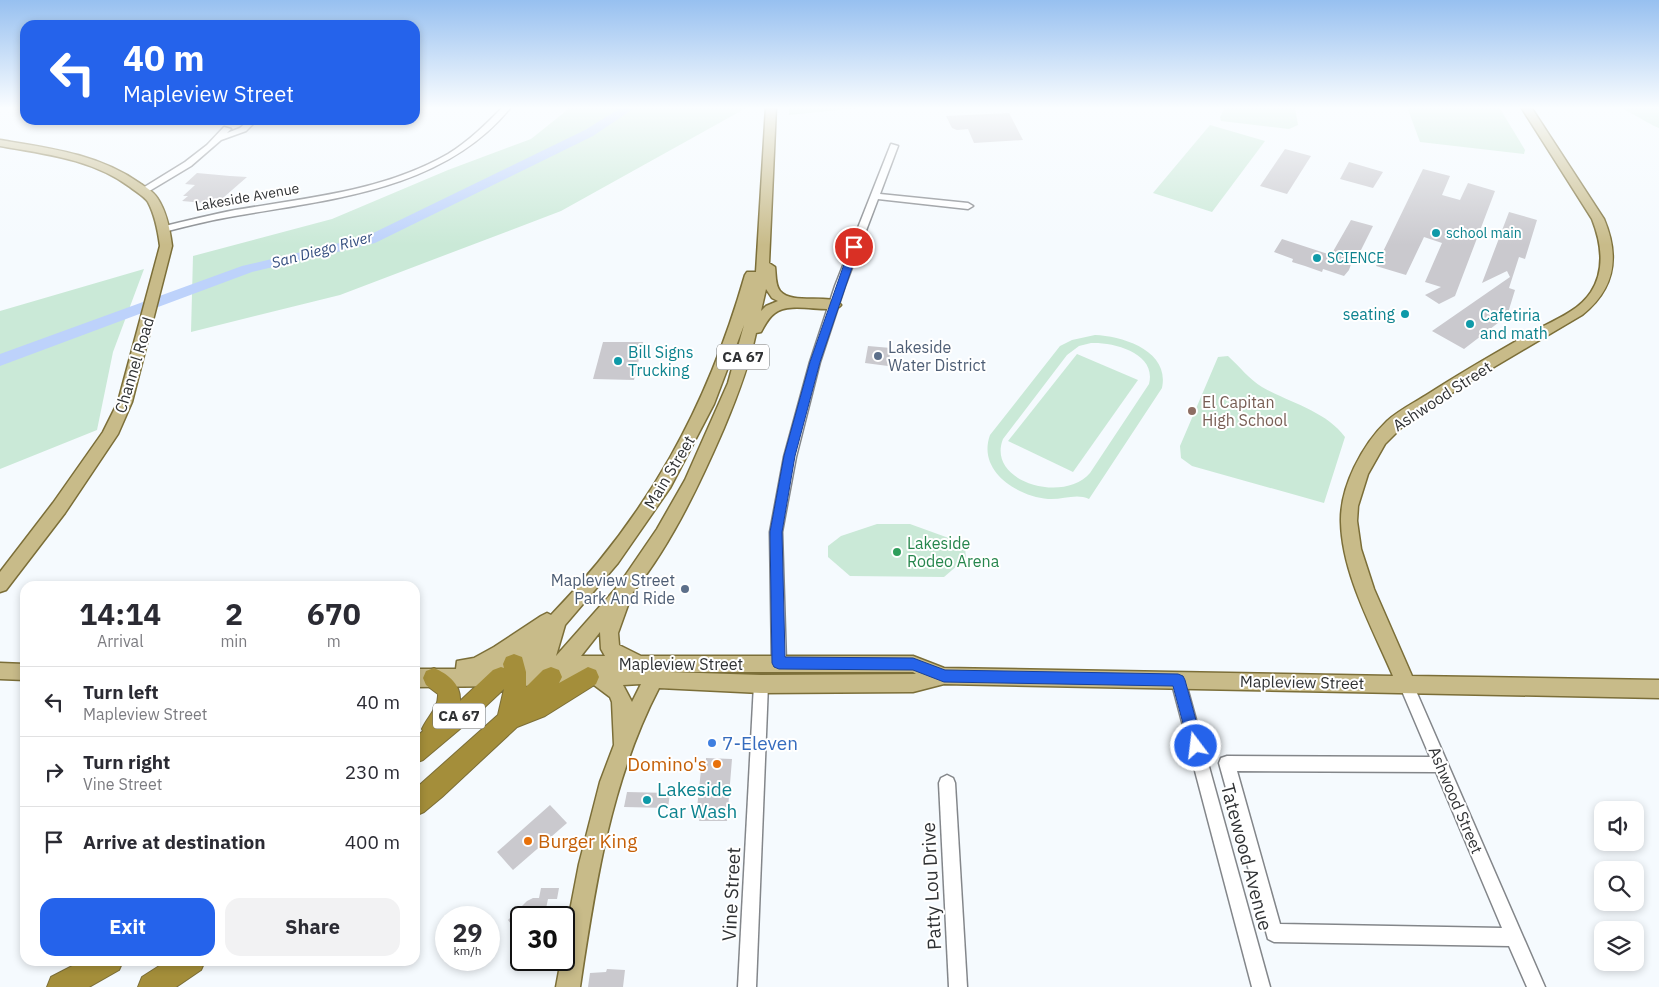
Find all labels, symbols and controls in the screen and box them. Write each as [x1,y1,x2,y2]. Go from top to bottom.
text: 40 m [123,35,205,81]
icon: left [40,40,105,105]
text: Mapleview Street [123,79,294,108]
street label: Lakeside Avenue [193,179,301,215]
place label: school main [1446,224,1522,242]
pin [833,226,875,268]
water label: San Diego River [269,227,375,272]
marker: school main [1430,227,1442,239]
icon: arrive [840,233,868,261]
place label: SCIENCE [1327,249,1384,267]
marker: SCIENCE [1311,252,1323,264]
place label: seating [1343,304,1396,324]
place label: Cafetiria and math [1480,305,1548,343]
marker: seating [1399,308,1411,320]
street label: Channel Road [110,315,158,415]
marker: Cafetiria and math [1464,318,1476,330]
place label: Lakeside Water District [888,337,986,375]
place label: Bill Signs Trucking [628,342,693,380]
road number: CA 67 [717,344,769,370]
marker: Lakeside Water District [872,350,884,362]
marker: Bill Signs Trucking [612,355,624,367]
street label: Ashwood Street [1389,357,1495,435]
place label: El Capitan High School [1202,392,1287,430]
marker: El Capitan High School [1186,405,1198,417]
street label: Main Street [639,432,699,512]
place label: Lakeside Rodeo Arena [907,533,1000,571]
marker: Lakeside Rodeo Arena [891,546,903,558]
place label: Mapleview Street Park And Ride [551,570,675,608]
marker: Mapleview Street Park And Ride [679,583,691,595]
text: 14:14 [79,594,161,633]
text: 2 [225,594,243,633]
text: 670 [307,594,361,633]
text: Arrival [97,631,144,651]
text: min [220,631,247,651]
text: m [327,631,341,651]
street label: Mapleview Street [619,654,743,674]
street label: Mapleview Street [1240,671,1364,693]
text: Turn left [83,680,159,704]
icon: left [40,688,68,716]
text: 40 m [356,690,400,714]
text: Mapleview Street [83,704,207,724]
road number: CA 67 [433,704,485,728]
position arrow [1169,719,1221,771]
place label: 7-Eleven [722,731,798,755]
marker: 7-Eleven [706,737,718,749]
street label: Ashwood Street [1424,744,1488,856]
text: Turn right [83,750,170,774]
place label: Domino's [627,752,707,776]
icon: right [40,758,68,786]
marker: Domino's [711,758,723,770]
text: 230 m [345,760,400,784]
text: Vine Street [83,774,162,794]
place label: Lakeside Car Wash [657,777,737,823]
street label: Tatewood Avenue [1216,781,1278,933]
marker: Lakeside Car Wash [641,794,653,806]
map controls [1594,801,1644,971]
button: sound [1594,801,1644,851]
street label: Patty Lou Drive [916,821,946,951]
icon: arrive [40,828,68,856]
place label: Burger King [538,829,637,853]
text: Arrive at destination [83,830,266,854]
text: 400 m [345,830,400,854]
marker: Burger King [522,835,534,847]
street label: Vine Street [717,846,745,942]
button: search [1594,861,1644,911]
button: Exit [40,898,215,956]
button: Share [225,898,400,956]
speed limit sign: 30 [510,906,575,971]
text: 29 [452,916,483,949]
button: layers [1594,921,1644,971]
text: km/h [453,943,482,958]

